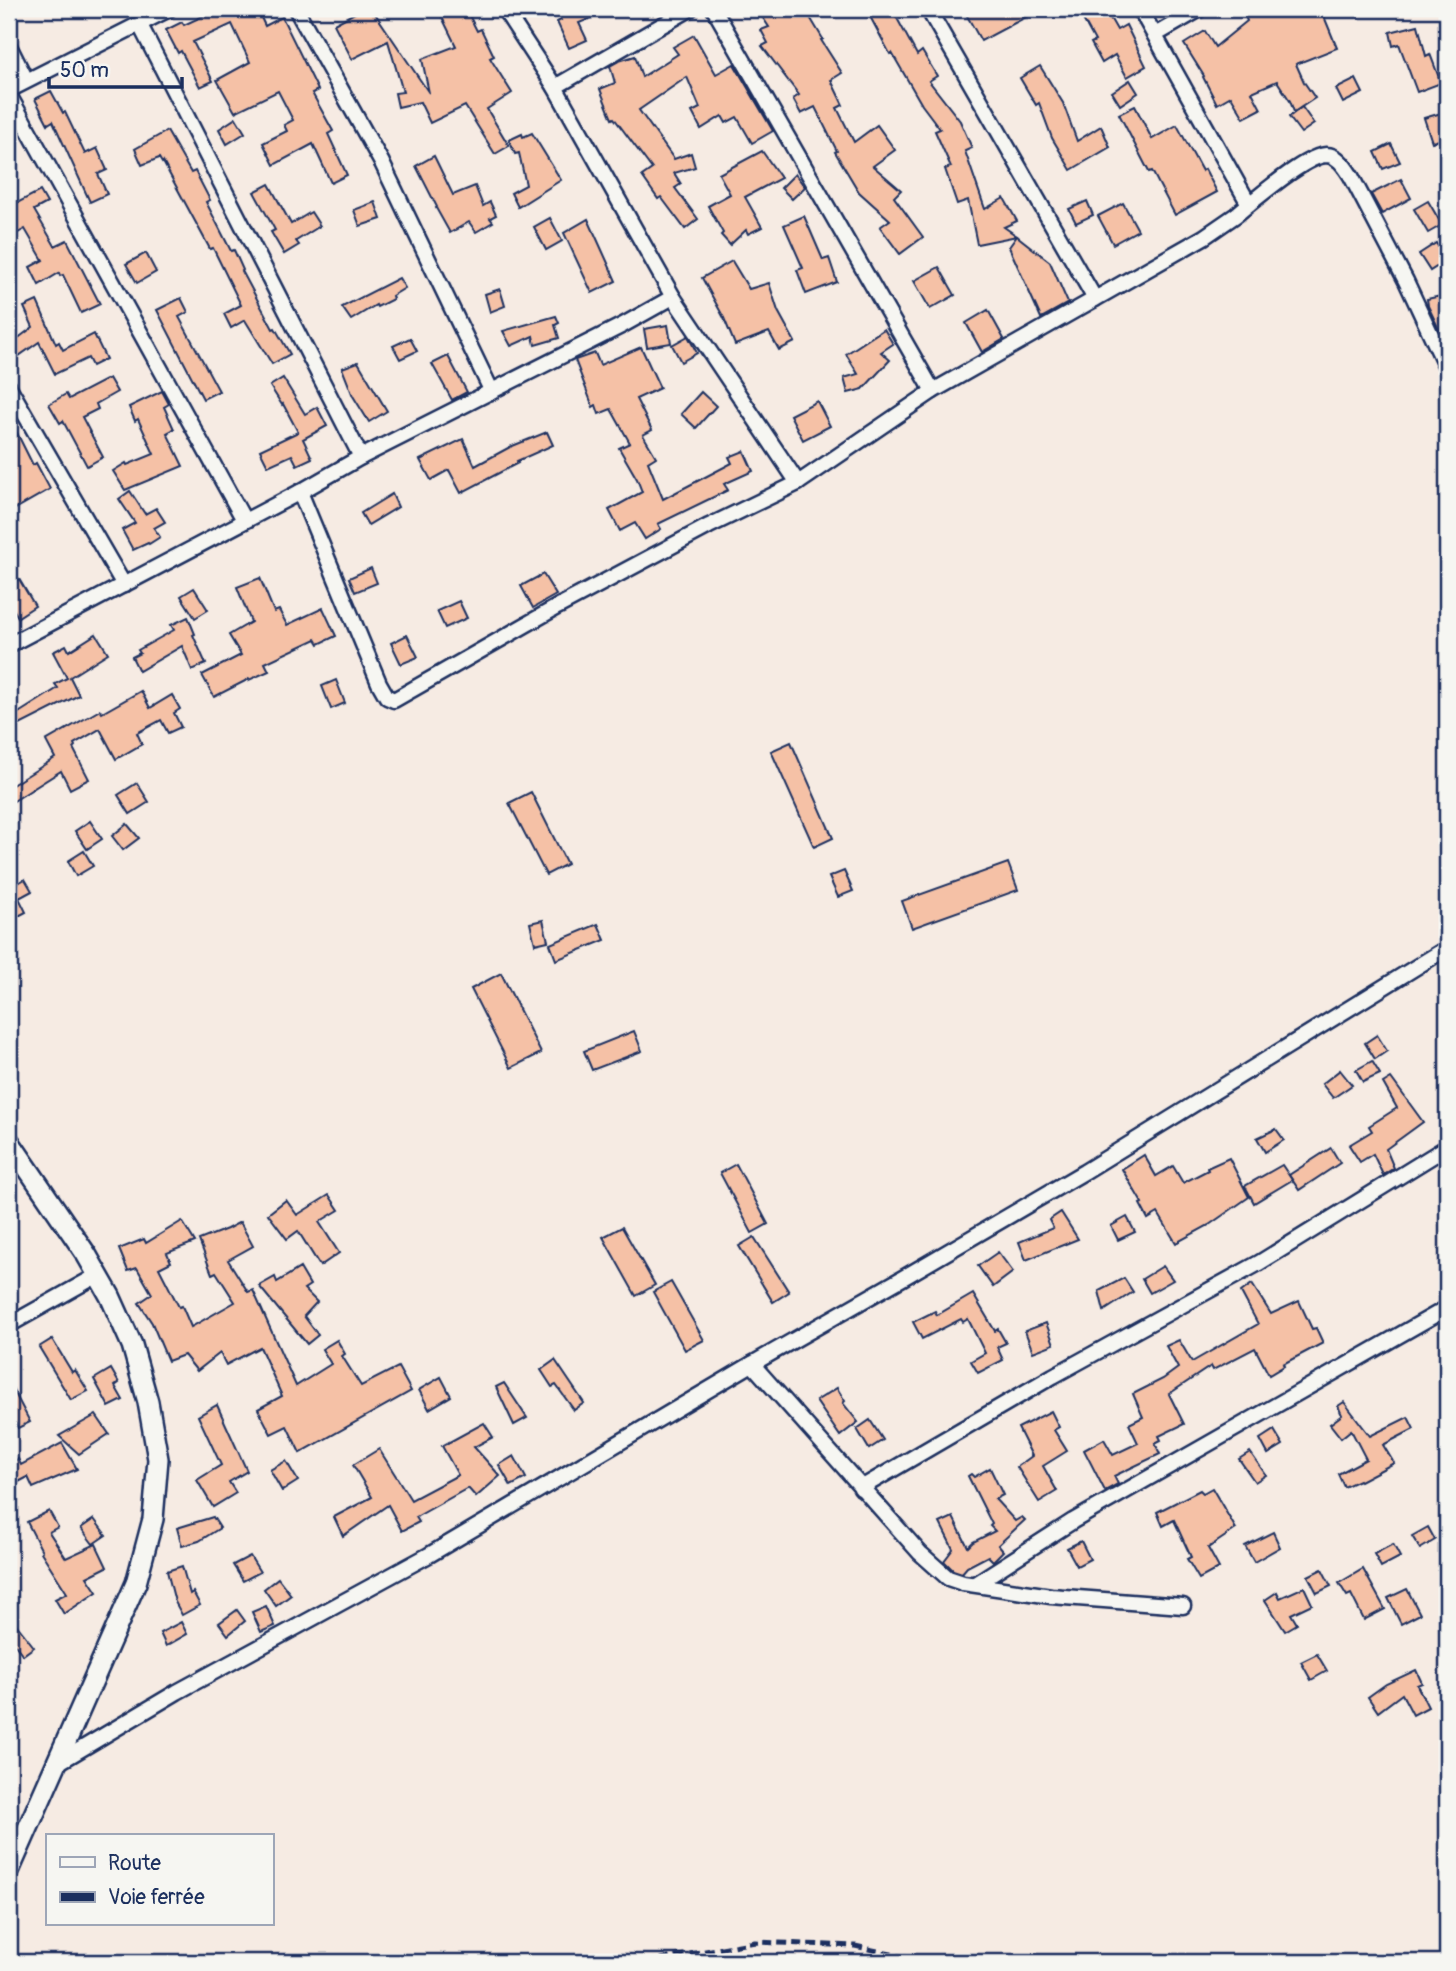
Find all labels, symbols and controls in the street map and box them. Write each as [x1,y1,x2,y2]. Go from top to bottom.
scale bar [49,46,182,90]
text: 50 m [60,57,109,84]
legend [46,1834,273,1926]
text: Route [108,1850,161,1877]
text: Voie ferrée [108,1884,205,1911]

